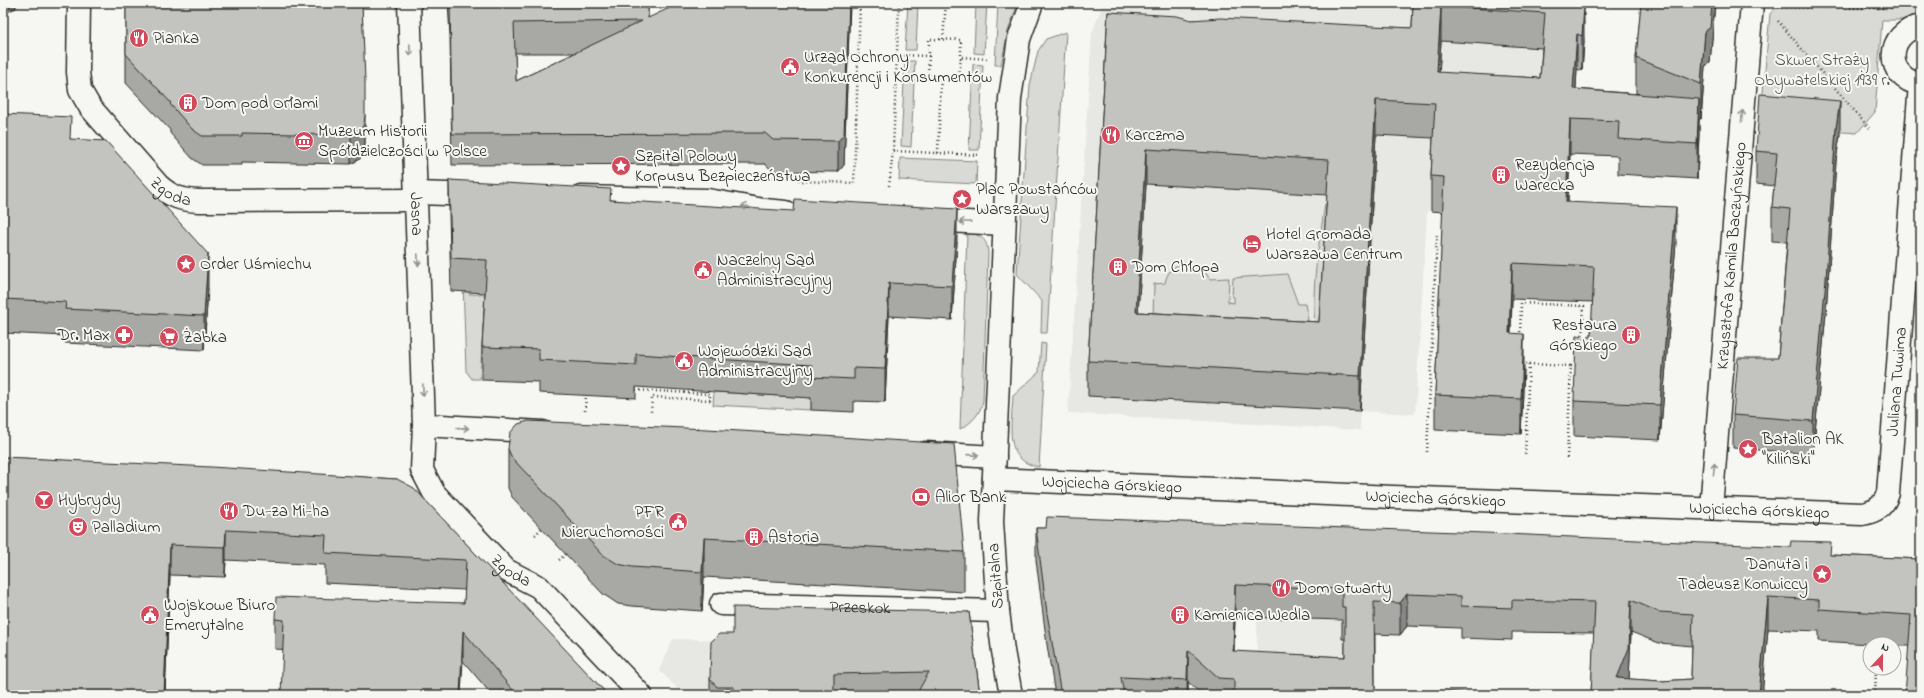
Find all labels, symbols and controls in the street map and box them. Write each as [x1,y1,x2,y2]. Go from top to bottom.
place label: Pianka [153,26,199,51]
restaurant icon: Pianka [128,27,150,49]
one-way arrow [407,43,414,56]
place label: Urząd Ochrony Konkurencji i Konsumentów [804,45,992,90]
park label: Skwer Straży Obywatelskiej 1939 r. [1754,48,1891,94]
public building icon: Urząd Ochrony Konkurencji i Konsumentów [779,56,801,78]
place label: Dom pod Orłami [201,91,318,116]
building icon: Dom pod Orłami [177,92,199,114]
one-way arrow [1739,110,1746,123]
place label: Muzeum Historii Spółdzielczości w Polsce [318,119,487,164]
place label: Karczma [1125,123,1185,148]
restaurant icon: Karczma [1100,124,1122,146]
museum icon: Muzeum Historii Spółdzielczości w Polsce [293,130,315,152]
street label: Krzysztofa Kamila Baczyńskiego [1710,141,1754,371]
place label: Szpital Polowy Korpusu Bezpieczeństwa [635,144,810,189]
place label: Rezydencja Warecka [1515,153,1595,198]
place icon: Szpital Polowy Korpusu Bezpieczeństwa [610,155,632,177]
building icon: Rezydencja Warecka [1490,164,1512,186]
street label: Zgoda [143,171,193,213]
place label: Plac Powstańców Warszawy [976,177,1097,223]
place icon: Plac Powstańców Warszawy [951,188,973,210]
street label: Jasna [403,192,430,236]
one-way arrow [741,203,754,211]
one-way arrow [959,218,972,225]
place label: Hotel Gromada Warszawa Centrum [1266,222,1402,267]
hotel icon: Hotel Gromada Warszawa Centrum [1241,233,1263,255]
place label: Naczelny Sąd Administracyjny [717,248,832,294]
place label: Order Uśmiechu [200,252,312,277]
place icon: Order Uśmiechu [175,253,197,275]
one-way arrow [414,253,422,266]
place label: Dom Chłopa [1131,255,1219,280]
building icon: Dom Chłopa [1107,256,1129,278]
public building icon: Naczelny Sąd Administracyjny [692,259,714,281]
place label: Restaura Górskiego [1549,313,1617,360]
place label: Dr. Max [56,323,110,348]
pharmacy icon: Dr. Max [113,324,135,346]
building icon: Restaura Górskiego [1620,324,1642,346]
place label: Żabka [183,325,227,350]
supermarket icon: Żabka [158,326,180,348]
street label: Juliana Tuwima [1880,326,1913,437]
place label: Wojewódzki Sąd Administracyjny [698,339,813,385]
public building icon: Wojewódzki Sąd Administracyjny [673,350,695,372]
one-way arrow [419,383,427,396]
one-way arrow [456,424,469,432]
place label: Batalion AK "Kiliński" [1761,427,1844,472]
place icon: Batalion AK "Kiliński" [1737,438,1759,460]
one-way arrow [966,452,979,459]
one-way arrow [1710,463,1718,476]
street label: Wojciecha Górskiego [1041,469,1183,502]
street label: Wojciecha Górskiego [1365,483,1506,515]
place label: Alior Bank [935,485,1007,510]
bank icon: Alior Bank [910,486,932,508]
place label: Hybrydy [58,488,121,514]
bar icon: Hybrydy [33,489,55,511]
street label: Wojciecha Górskiego [1689,495,1830,527]
place label: Du-za Mi-ha [242,499,329,524]
restaurant icon: Du-za Mi-ha [218,500,240,522]
place label: PFR Nieruchomości [561,500,665,545]
public building icon: PFR Nieruchomości [667,511,689,533]
place label: Palladium [92,515,160,540]
theatre icon: Palladium [67,516,89,538]
place label: Astoria [768,525,819,550]
building icon: Astoria [743,526,765,548]
street label: Szpitalna [981,542,1011,610]
street label: Zgoda [484,548,536,593]
place label: Danuta i Tadeusz Konwiccy [1678,552,1808,598]
place icon: Danuta i Tadeusz Konwiccy [1811,563,1833,585]
place label: Dom Otwarty [1294,576,1391,602]
restaurant icon: Dom Otwarty [1270,577,1292,599]
place label: Wojskowe Biuro Emerytalne [164,593,275,639]
street label: Przeskok [829,594,891,621]
place label: Kamienica Wedla [1194,603,1310,628]
public building icon: Wojskowe Biuro Emerytalne [139,604,161,626]
building icon: Kamienica Wedla [1169,604,1191,626]
north arrow [1862,636,1902,676]
text: N [1879,639,1892,656]

